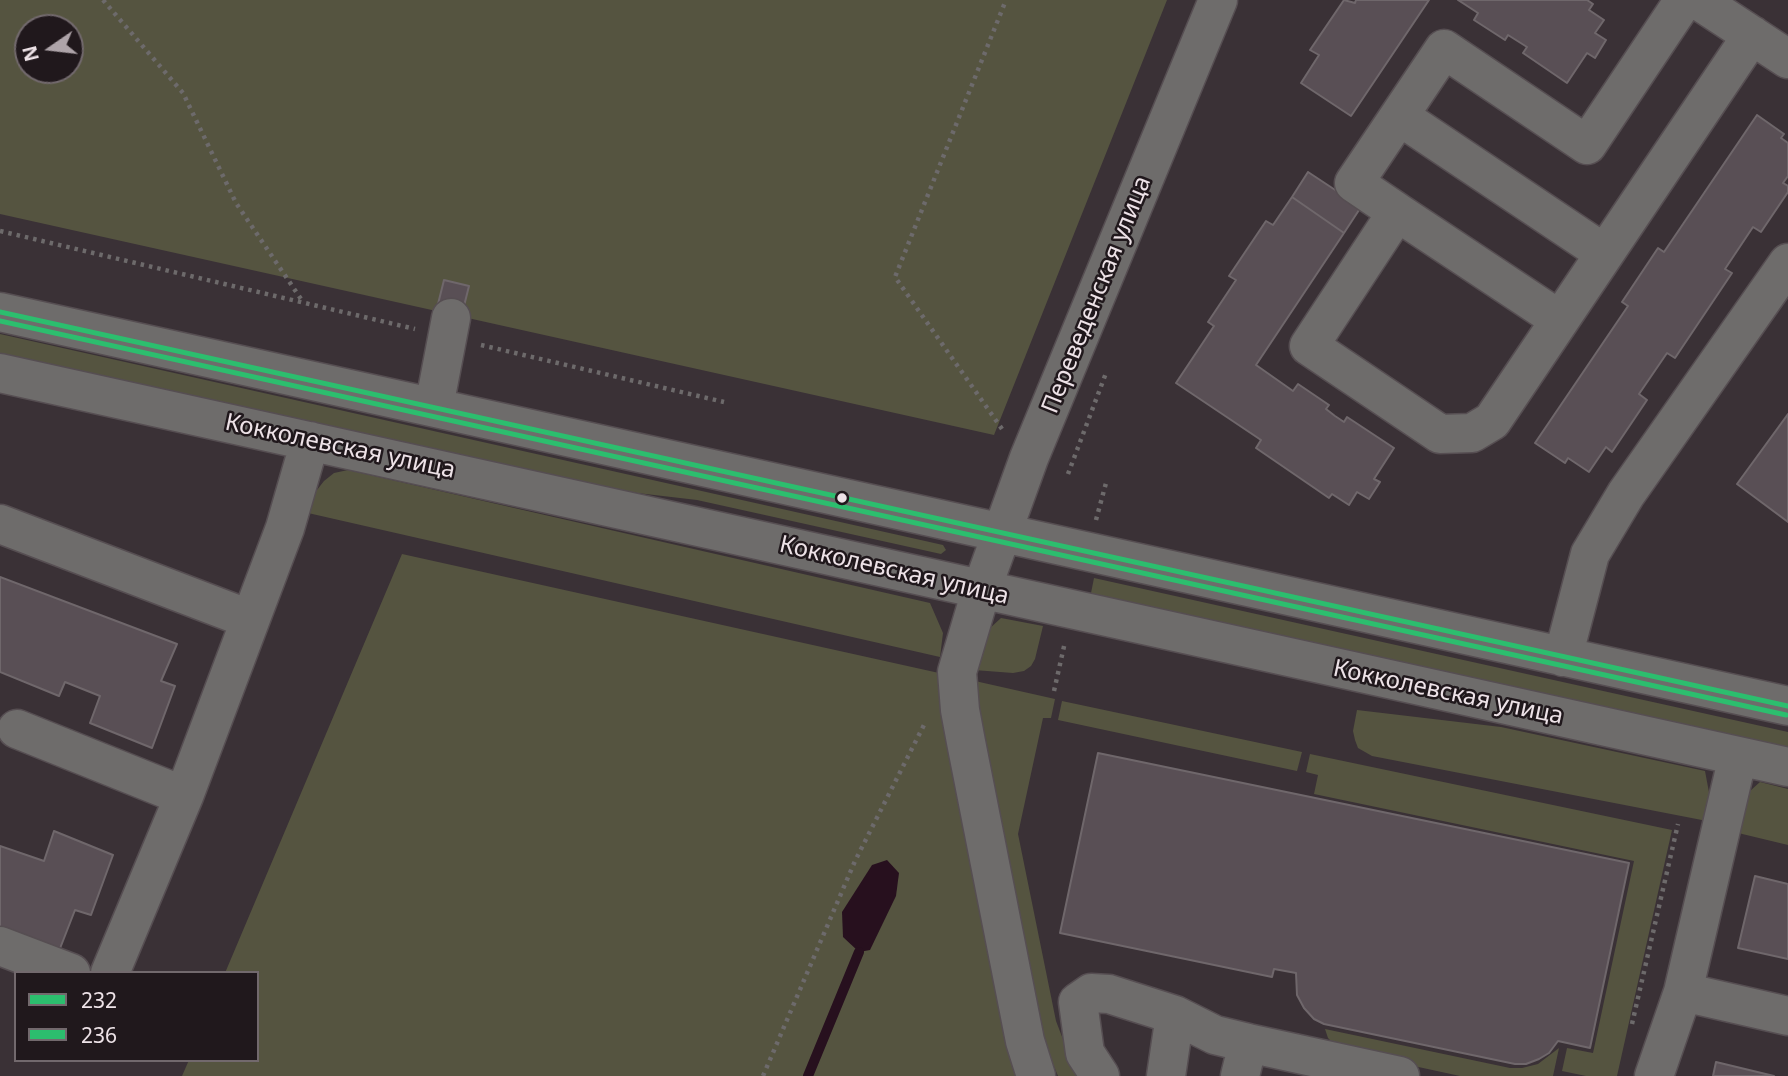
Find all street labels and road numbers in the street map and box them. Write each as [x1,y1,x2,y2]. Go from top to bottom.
street label: Переведенская улица [1036,172,1158,418]
street label: Кокколевская улица [222,409,458,485]
street label: Кокколевская улица [777,531,1011,611]
street label: Кокколевская улица [1330,655,1566,731]

